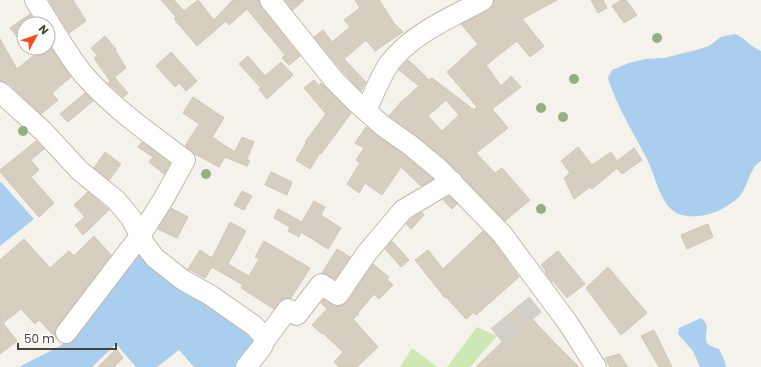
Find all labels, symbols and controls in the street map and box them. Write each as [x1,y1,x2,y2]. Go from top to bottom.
north arrow [16,16,56,56]
text: N [35,21,52,38]
scale bar [18,325,116,351]
text: 50 m [24,330,55,347]

